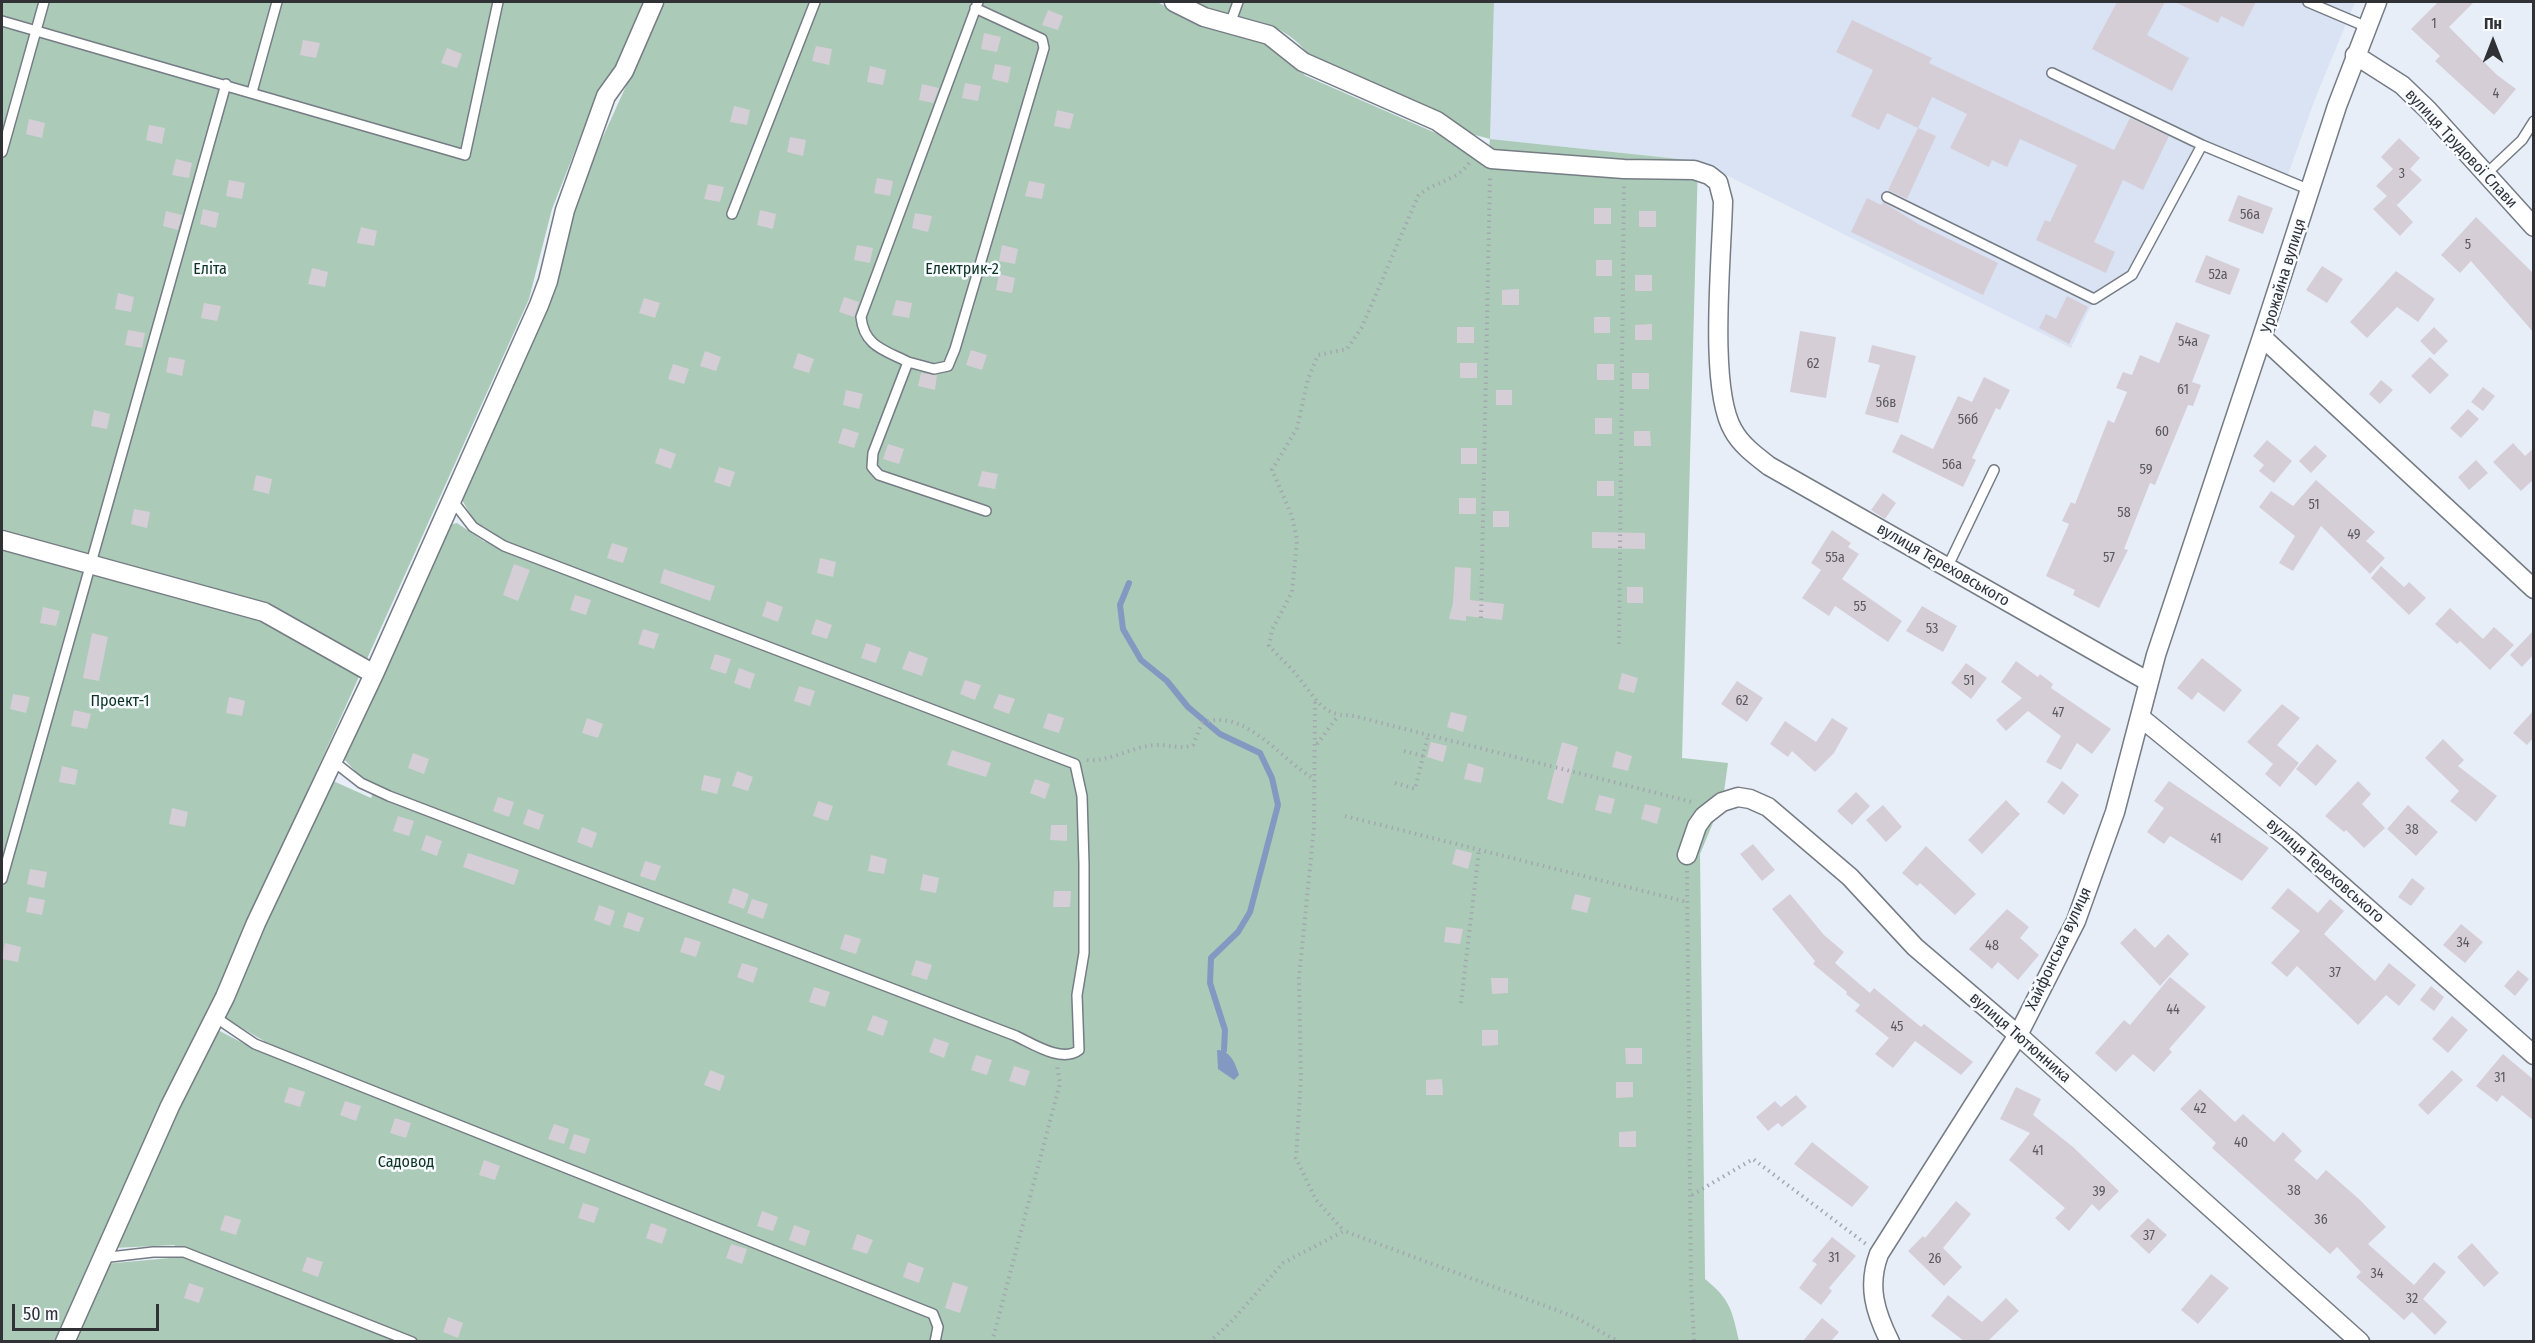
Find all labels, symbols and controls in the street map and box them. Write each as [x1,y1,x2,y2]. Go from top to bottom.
north arrow [2463,12,2523,72]
text: Пн [2484,14,2502,33]
house number: 1 [2431,16,2437,32]
street label: вулиця Трудової Слави [2401,85,2521,213]
house number: 4 [2493,86,2499,102]
house number: 3 [2399,166,2405,182]
house number: 56а [2240,207,2260,223]
street label: Урожайна вулиця [2257,216,2311,336]
house number: 5 [2465,237,2471,253]
park label: Еліта [193,260,227,280]
park label: Електрик-2 [925,260,999,280]
house number: 52а [2208,267,2228,283]
house number: 54а [2178,334,2198,350]
house number: 62 [1807,356,1819,372]
house number: 61 [2177,382,2189,398]
house number: 56в [1876,395,1896,411]
house number: 56б [1958,412,1978,428]
house number: 60 [2155,424,2169,440]
house number: 56а [1942,457,1962,473]
house number: 59 [2139,462,2153,478]
house number: 51 [2308,497,2320,513]
house number: 58 [2117,505,2131,521]
street label: вулиця Тереховського [1873,519,2013,611]
house number: 49 [2347,527,2361,543]
house number: 55а [1825,550,1845,566]
house number: 57 [2103,550,2115,566]
house number: 55 [1854,599,1866,615]
house number: 53 [1926,621,1938,637]
house number: 51 [1963,673,1975,689]
park label: Проект-1 [90,692,150,712]
house number: 62 [1736,693,1748,709]
house number: 47 [2052,705,2064,721]
street label: вулиця Тереховського [2262,815,2388,927]
house number: 38 [2405,822,2419,838]
house number: 41 [2210,831,2222,847]
street label: Хайфонська вулиця [2022,884,2096,1014]
house number: 34 [2456,935,2470,951]
house number: 48 [1985,938,1999,954]
house number: 37 [2329,965,2341,981]
street label: вулиця Тютюнника [1965,989,2075,1087]
house number: 44 [2166,1002,2180,1018]
house number: 45 [1890,1019,1904,1035]
house number: 31 [2494,1070,2506,1086]
house number: 42 [2194,1101,2206,1117]
house number: 40 [2234,1135,2248,1151]
house number: 41 [2032,1143,2044,1159]
park label: Садовод [378,1153,434,1173]
house number: 38 [2287,1183,2301,1199]
house number: 39 [2093,1184,2105,1200]
house number: 36 [2314,1212,2328,1228]
house number: 37 [2143,1228,2155,1244]
house number: 31 [1828,1250,1840,1266]
house number: 26 [1928,1251,1942,1267]
house number: 34 [2370,1266,2384,1282]
house number: 32 [2406,1291,2418,1307]
scale bar [15,1292,162,1330]
text: 50 m [23,1303,59,1325]

